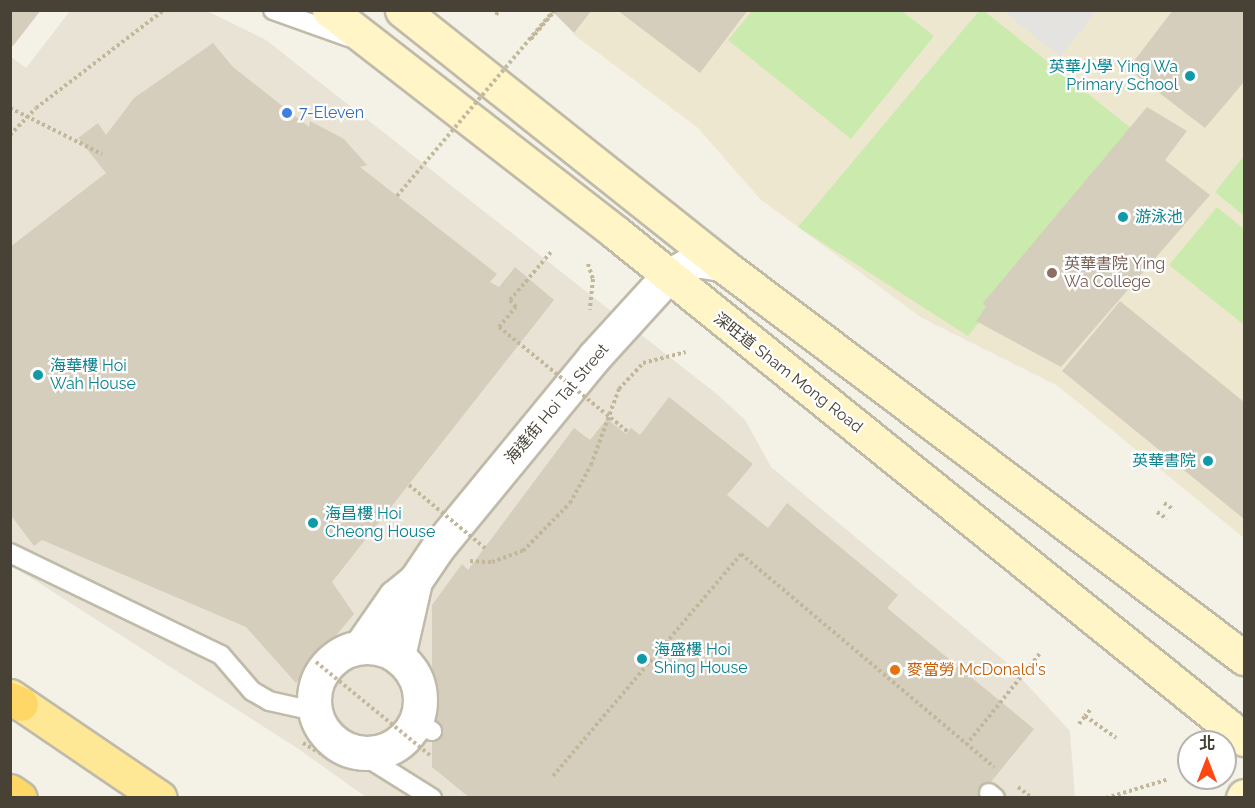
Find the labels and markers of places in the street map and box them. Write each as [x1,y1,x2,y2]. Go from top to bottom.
place label: 英華小學 Ying Wa Primary School [1048,57,1178,95]
marker: 英華小學 Ying Wa Primary School [1183,69,1197,83]
place label: 7-Eleven [299,103,364,123]
marker: 7-Eleven [280,106,294,120]
place label: 游泳池 [1135,207,1183,227]
marker: 游泳池 [1116,210,1130,224]
place label: 英華書院 Ying Wa College [1064,254,1165,292]
marker: 英華書院 Ying Wa College [1045,266,1059,280]
place label: 海華樓 Hoi Wah House [50,356,136,394]
marker: 海華樓 Hoi Wah House [31,368,45,382]
place label: 英華書院 [1132,451,1196,471]
marker: 英華書院 [1201,454,1215,468]
place label: 海昌樓 Hoi Cheong House [325,504,435,542]
marker: 海昌樓 Hoi Cheong House [306,516,320,530]
place label: 海盛樓 Hoi Shing House [654,640,748,678]
marker: 海盛樓 Hoi Shing House [635,652,649,666]
place label: 麥當勞 McDonald's [907,660,1046,680]
marker: 麥當勞 McDonald's [888,663,902,677]

